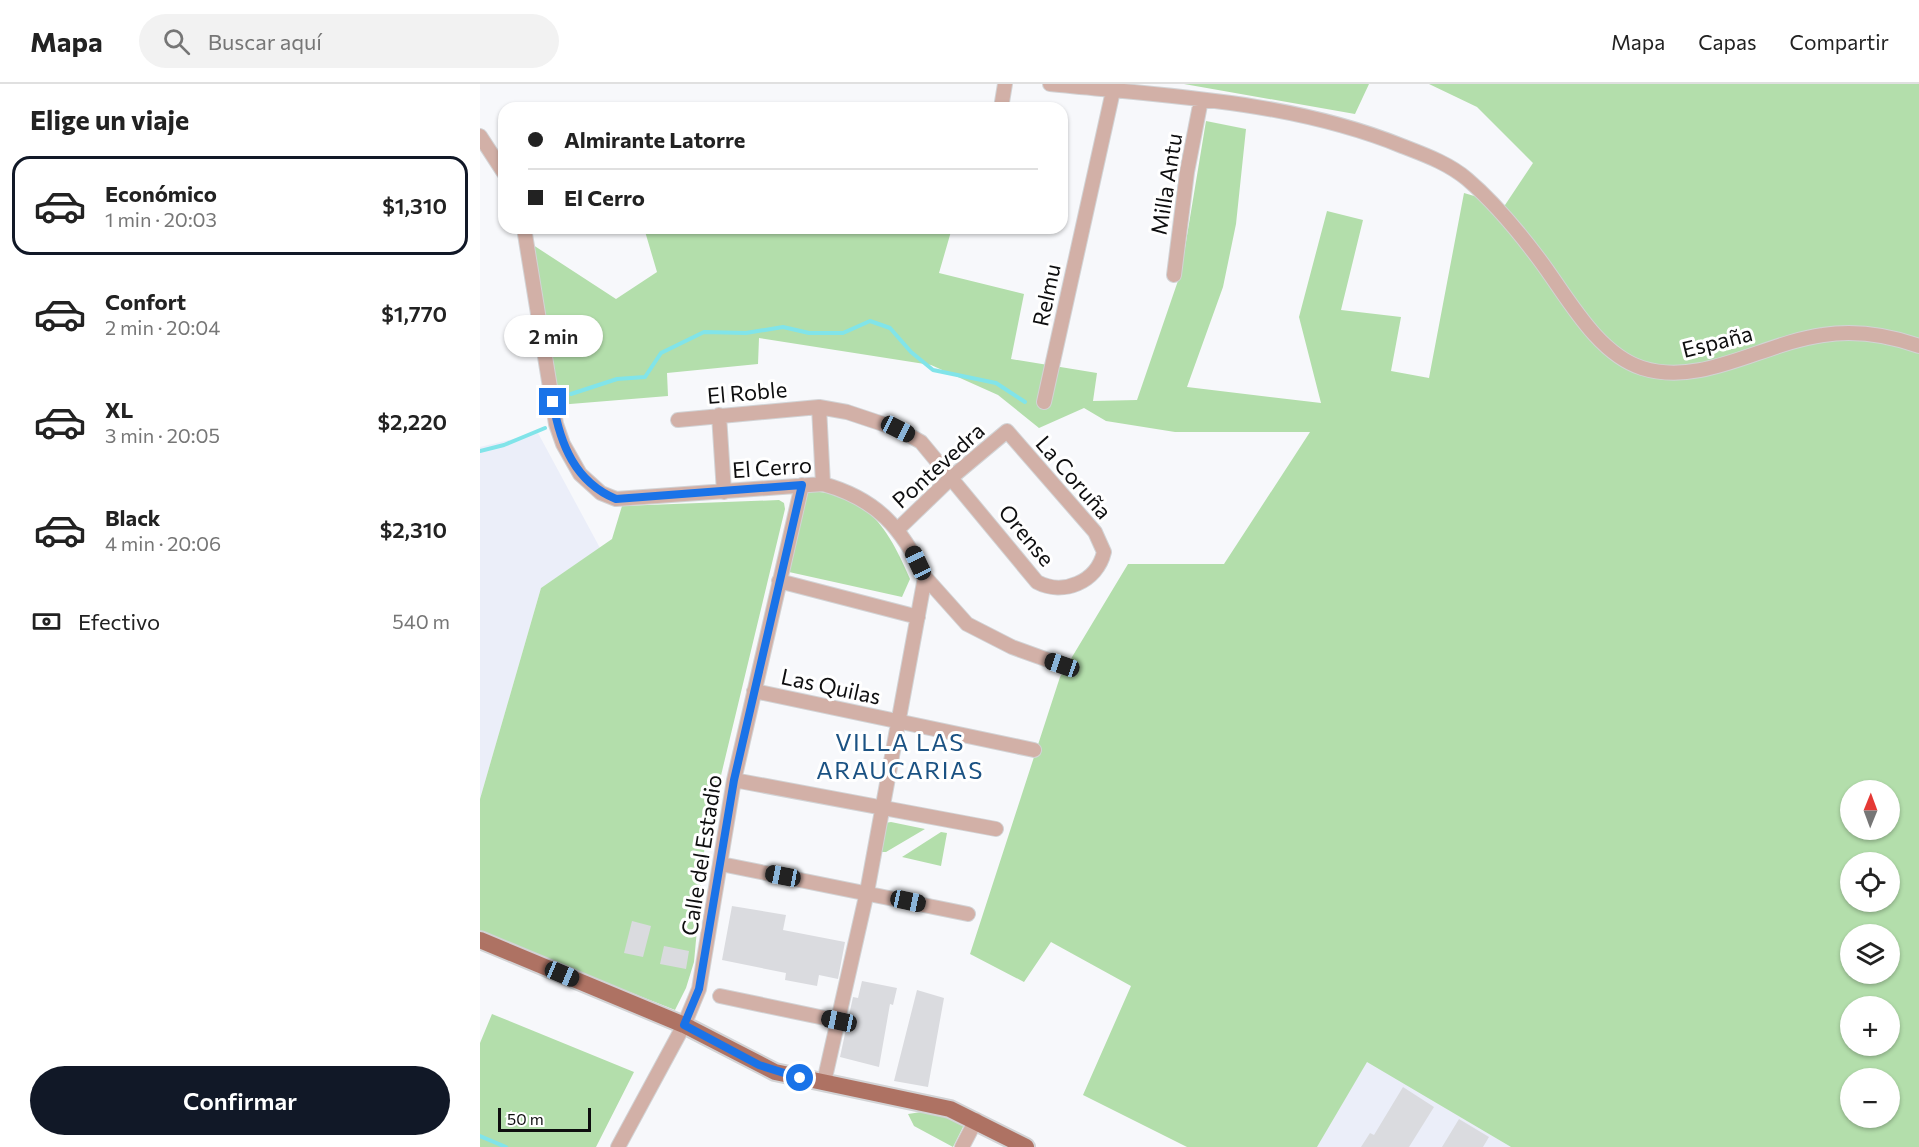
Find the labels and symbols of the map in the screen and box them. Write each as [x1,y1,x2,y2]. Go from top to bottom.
street label: Milla Antu [1145,131,1187,237]
street label: Relmu [1026,262,1066,328]
callout: 2 min [503,315,602,357]
street label: España [1679,319,1755,363]
street label: El Roble [706,375,788,409]
route end [539,388,566,415]
car [878,413,918,445]
street label: Pontevedra [886,417,990,513]
street label: La Coruña [1030,430,1118,524]
street label: El Cerro [731,451,813,483]
street label: Orense [993,499,1061,571]
car [902,543,934,583]
car [1042,651,1082,679]
street label: Las Quilas [779,662,883,710]
district label: VILLA LAS ARAUCARIAS [816,727,984,784]
street label: Calle del Estadio [675,773,727,937]
north arrow [1840,780,1900,840]
car [764,864,802,888]
car [889,888,927,914]
car [542,959,582,989]
car [820,1008,858,1034]
route start [786,1064,813,1091]
scale bar [498,1105,591,1132]

